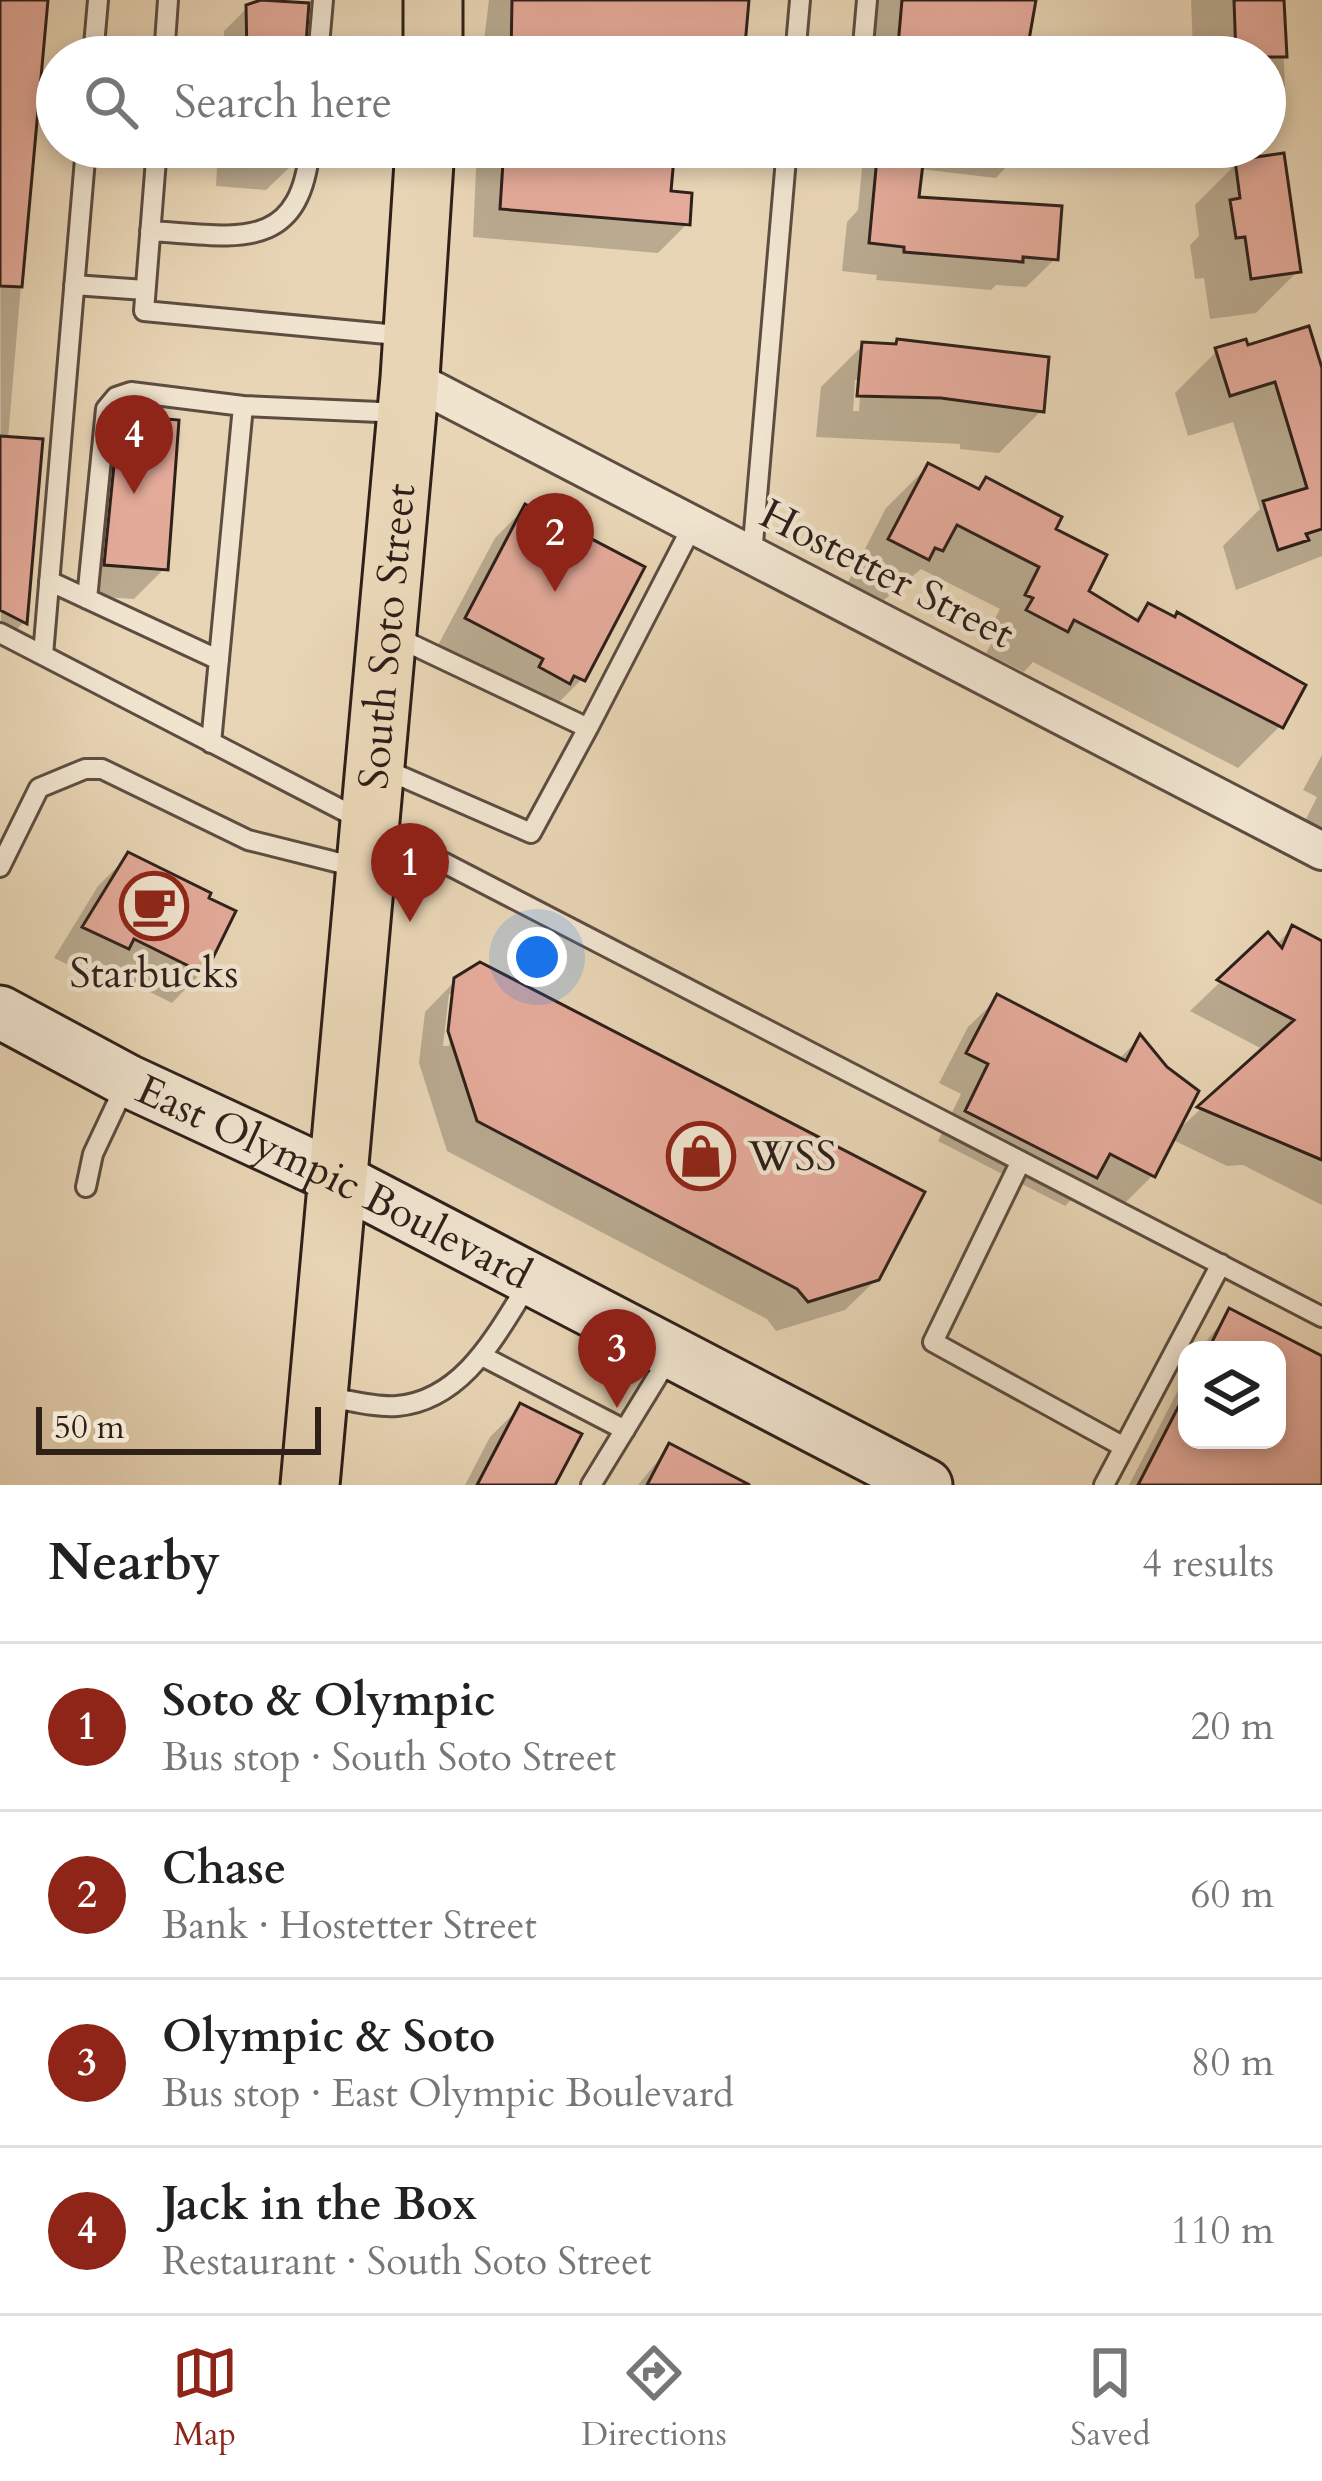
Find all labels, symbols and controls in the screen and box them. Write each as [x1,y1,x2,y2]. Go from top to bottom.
search box [36,36,1286,168]
icon: search [78,69,144,135]
text: Search here [174,72,392,133]
pin: 4 [95,395,173,494]
street label: South Soto Street [344,481,429,792]
street label: Hostetter Street [750,486,1024,662]
pin: 2 [516,493,594,592]
pin: 1 [371,823,449,922]
cafe icon: Starbucks [119,871,189,941]
your location [507,927,567,987]
place label: Starbucks [69,945,239,1002]
street label: East Olympic Boulevard [128,1061,542,1303]
shop icon: WSS [666,1121,736,1191]
place label: WSS [747,1128,836,1185]
pin: 3 [578,1309,656,1408]
map controls [1178,1341,1286,1449]
button: layers [1178,1341,1286,1449]
scale bar [36,1401,321,1454]
text: 50 m [54,1405,125,1450]
text: Nearby [48,1528,220,1598]
text: 4 results [1142,1537,1274,1590]
text: Soto & Olympic [162,1670,495,1731]
text: 1 [77,1700,97,1753]
text: 20 m [1191,1700,1274,1753]
text: Bus stop · South Soto Street [162,1731,616,1784]
text: Chase [162,1838,286,1899]
text: 2 [77,1868,97,1921]
text: 60 m [1191,1868,1274,1921]
text: Bank · Hostetter Street [162,1899,537,1952]
text: Olympic & Soto [162,2006,495,2067]
text: 3 [77,2036,97,2089]
text: 80 m [1191,2036,1274,2089]
text: Bus stop · East Olympic Boulevard [162,2067,734,2120]
text: Jack in the Box [162,2174,477,2235]
text: 4 [77,2204,97,2257]
text: 110 m [1171,2204,1274,2257]
text: Restaurant · South Soto Street [162,2235,651,2288]
tab: Map [172,2340,238,2457]
tab: Directions [581,2340,727,2457]
tab: Saved [1070,2340,1150,2457]

